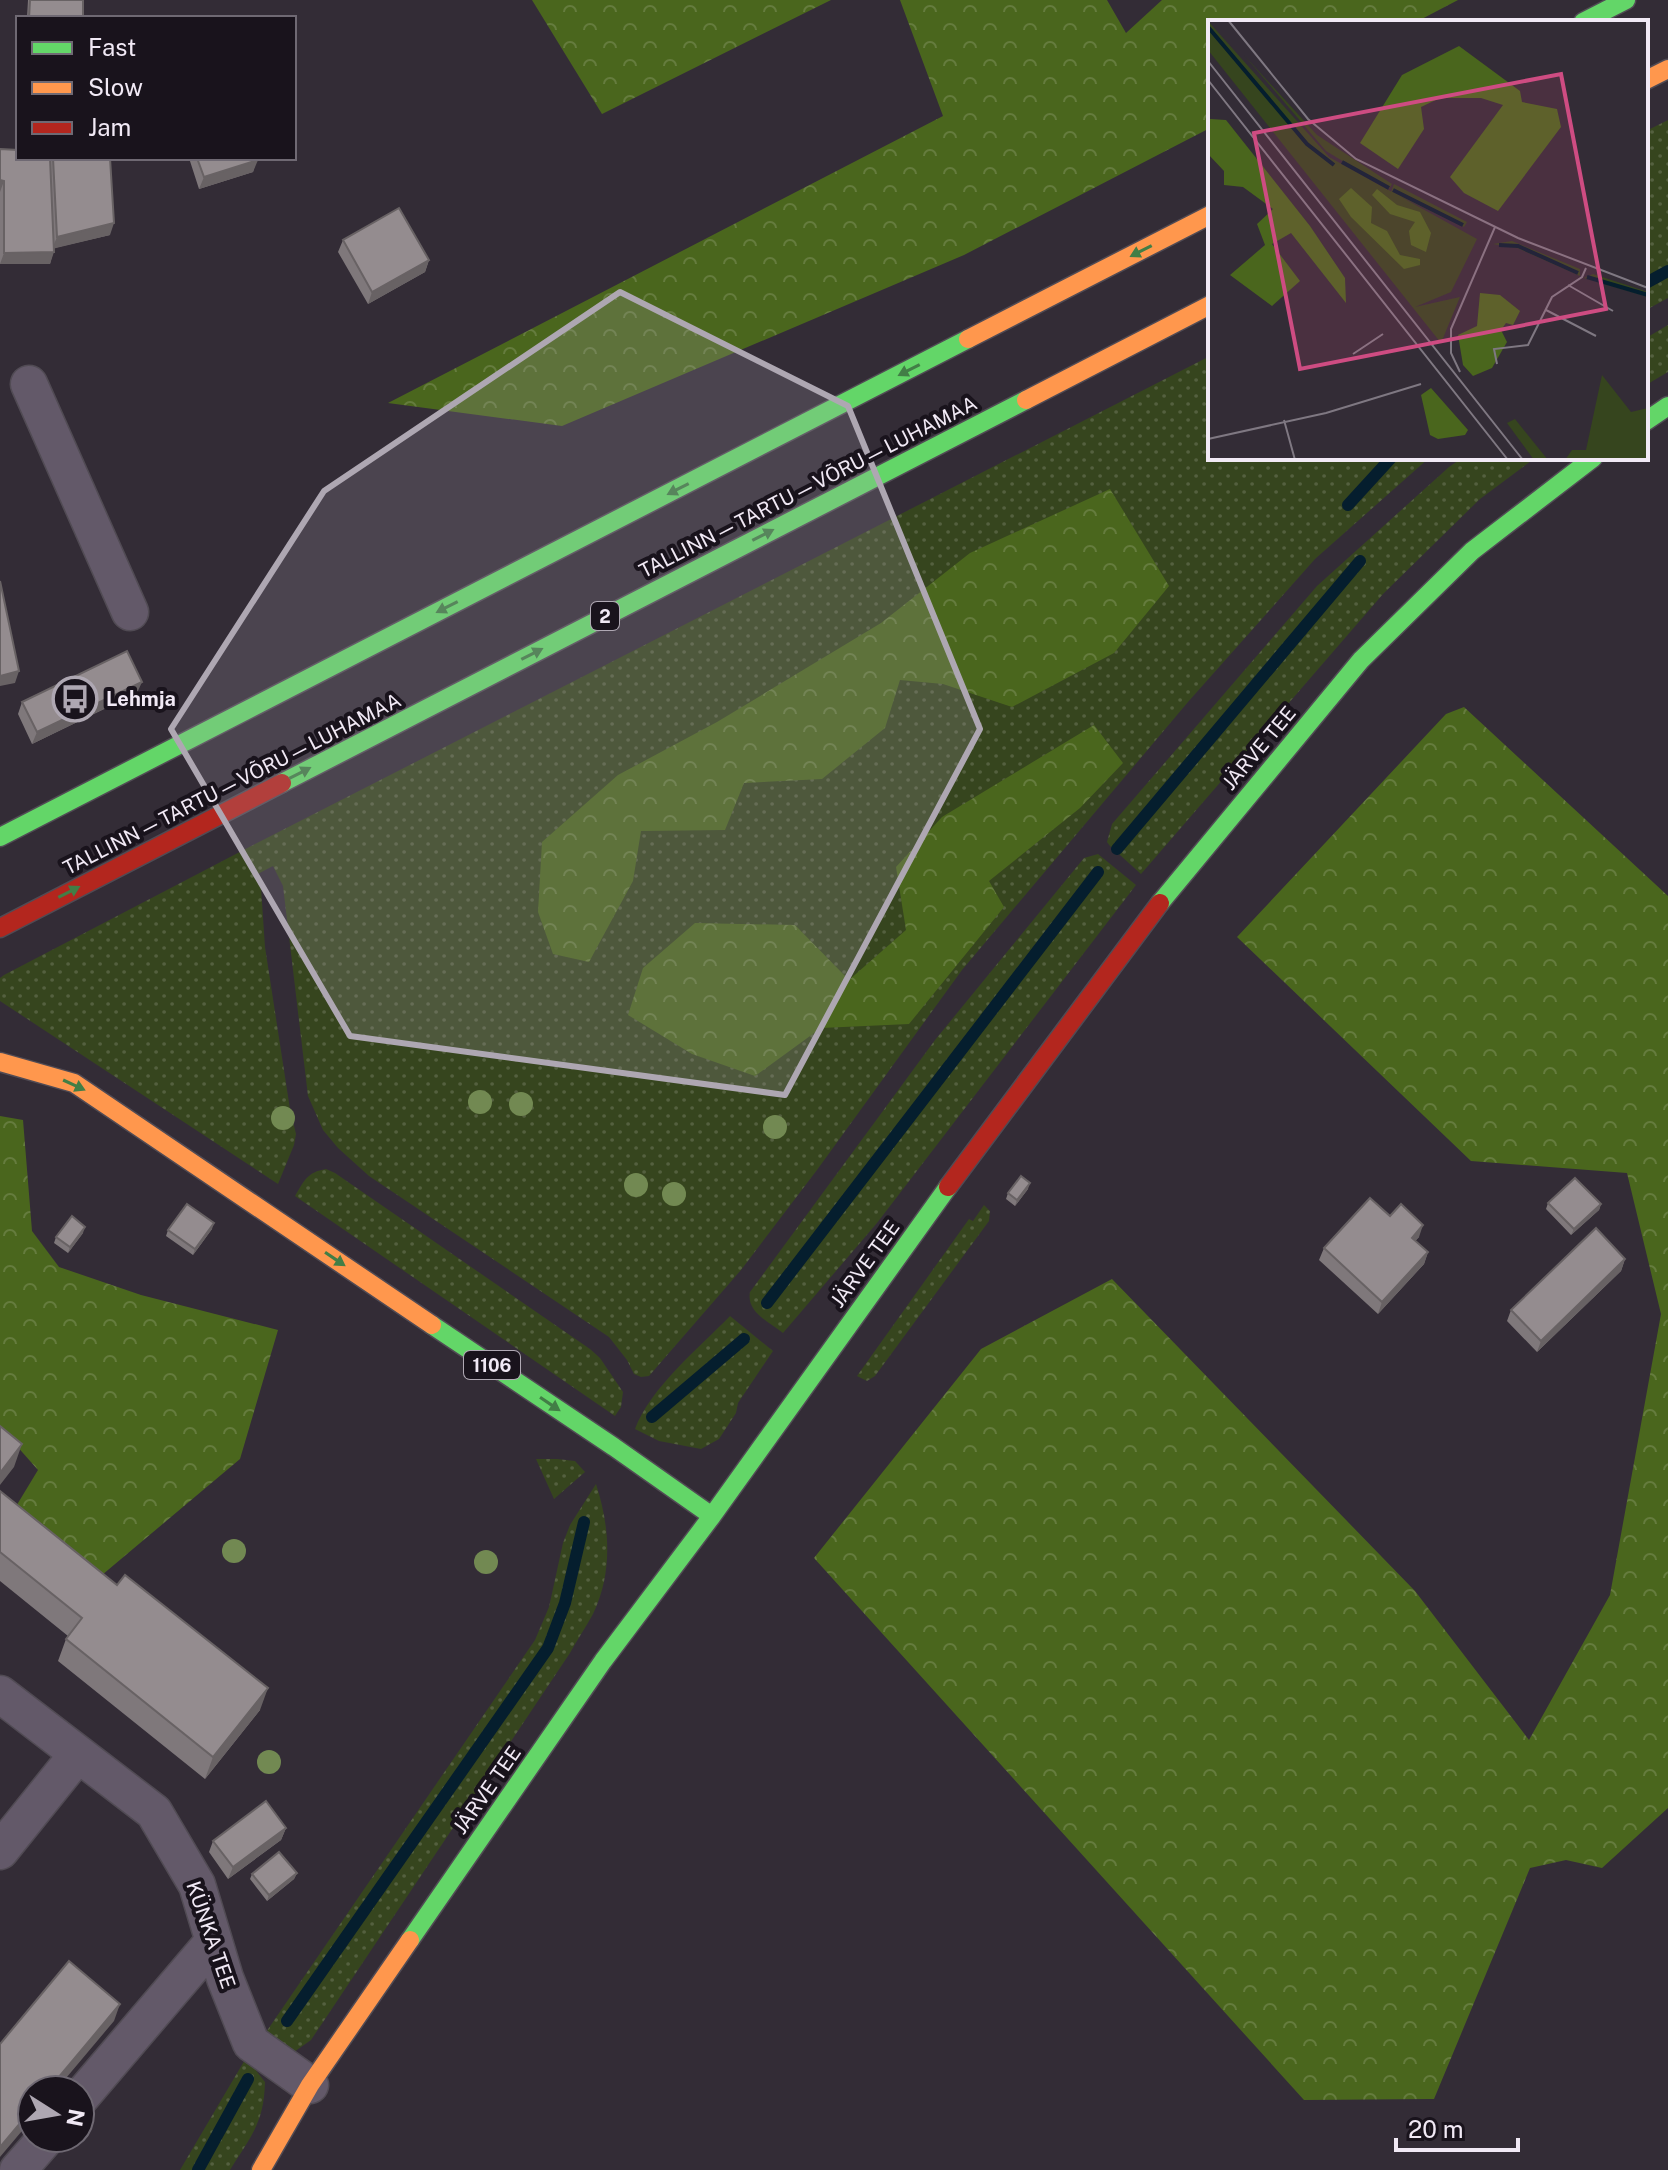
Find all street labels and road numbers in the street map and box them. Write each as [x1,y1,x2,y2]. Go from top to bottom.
street label: TALLINN — TARTU — VÕRU — LUHAMAA [635,390,981,583]
road number: 2 [591,602,619,630]
street label: TALLINN — TARTU — VÕRU — LUHAMAA [59,687,405,880]
street label: JÄRVE TEE [1217,701,1301,795]
street label: JÄRVE TEE [825,1216,905,1312]
road number: 1106 [464,1351,520,1379]
street label: JÄRVE TEE [448,1741,526,1839]
street label: KÜNKA TEE [181,1878,242,1992]

